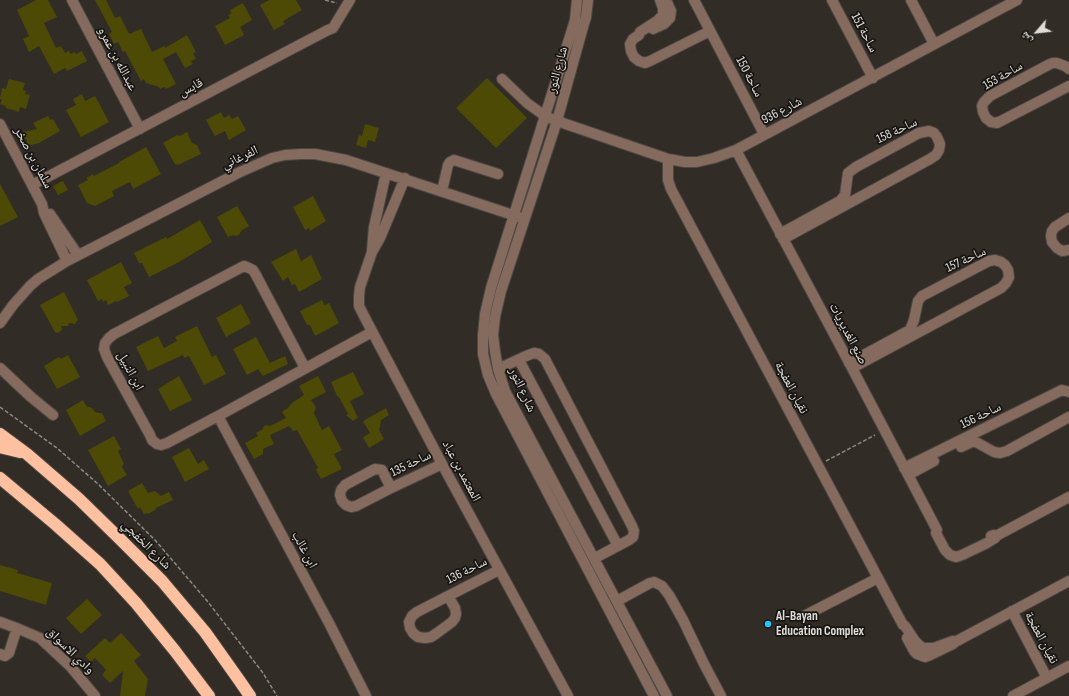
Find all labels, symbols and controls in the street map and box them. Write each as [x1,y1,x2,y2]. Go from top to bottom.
street label: ساحة 151 [847,11,881,55]
north arrow [1017,12,1057,52]
street label: عبدالله بن عمرو [94,24,140,94]
text: ش [1017,30,1034,46]
street label: شارع النور [544,45,572,95]
street label: ساحة 150 [732,54,766,100]
street label: ساحة 153 [980,58,1026,94]
street label: قابس [176,75,206,101]
street label: شارع 936 [759,94,805,128]
street label: ساحة 158 [874,115,920,147]
street label: سلمان بن صخر [10,125,56,191]
street label: الفرغاني [219,143,261,173]
street label: ساحة 157 [943,244,989,276]
street label: صنع الغديريات [825,301,871,367]
street label: ابن النبيل [113,349,147,393]
street label: نقيان العفجة [771,359,811,417]
street label: شارع النور [505,365,539,415]
street label: ساحة 156 [958,399,1004,433]
street label: المعتمد بن عباد [438,438,484,504]
street label: ساحة 135 [388,448,434,480]
street label: شارع الخفجي [118,517,174,573]
street label: ابن غالب [288,529,320,571]
street label: ساحة 136 [444,554,490,588]
place label: Al-Bayan Education Complex [776,609,864,640]
street label: نقيان العفجة [1021,609,1061,667]
marker: Al-Bayan Education Complex [763,619,773,629]
street label: وادي الاسواق [43,624,97,678]

